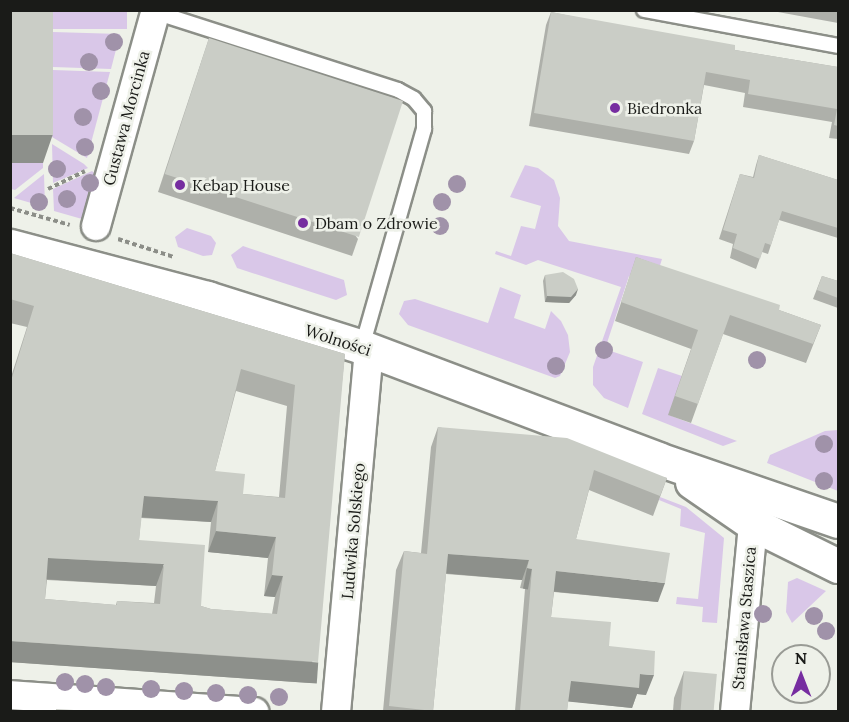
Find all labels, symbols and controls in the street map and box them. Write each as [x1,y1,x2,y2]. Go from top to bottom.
street label: Gustawa Morcinka [99,48,153,188]
place label: Biedronka [627,98,702,118]
marker: Biedronka [608,101,622,115]
place label: Kebap House [192,175,290,195]
marker: Kebap House [173,178,187,192]
place label: Dbam o Zdrowie [315,213,438,233]
marker: Dbam o Zdrowie [296,216,310,230]
street label: Wolności [302,320,374,360]
street label: Ludwika Solskiego [337,462,369,600]
street label: Stanisława Staszica [728,546,760,690]
north arrow [771,644,831,704]
text: N [795,648,807,668]

